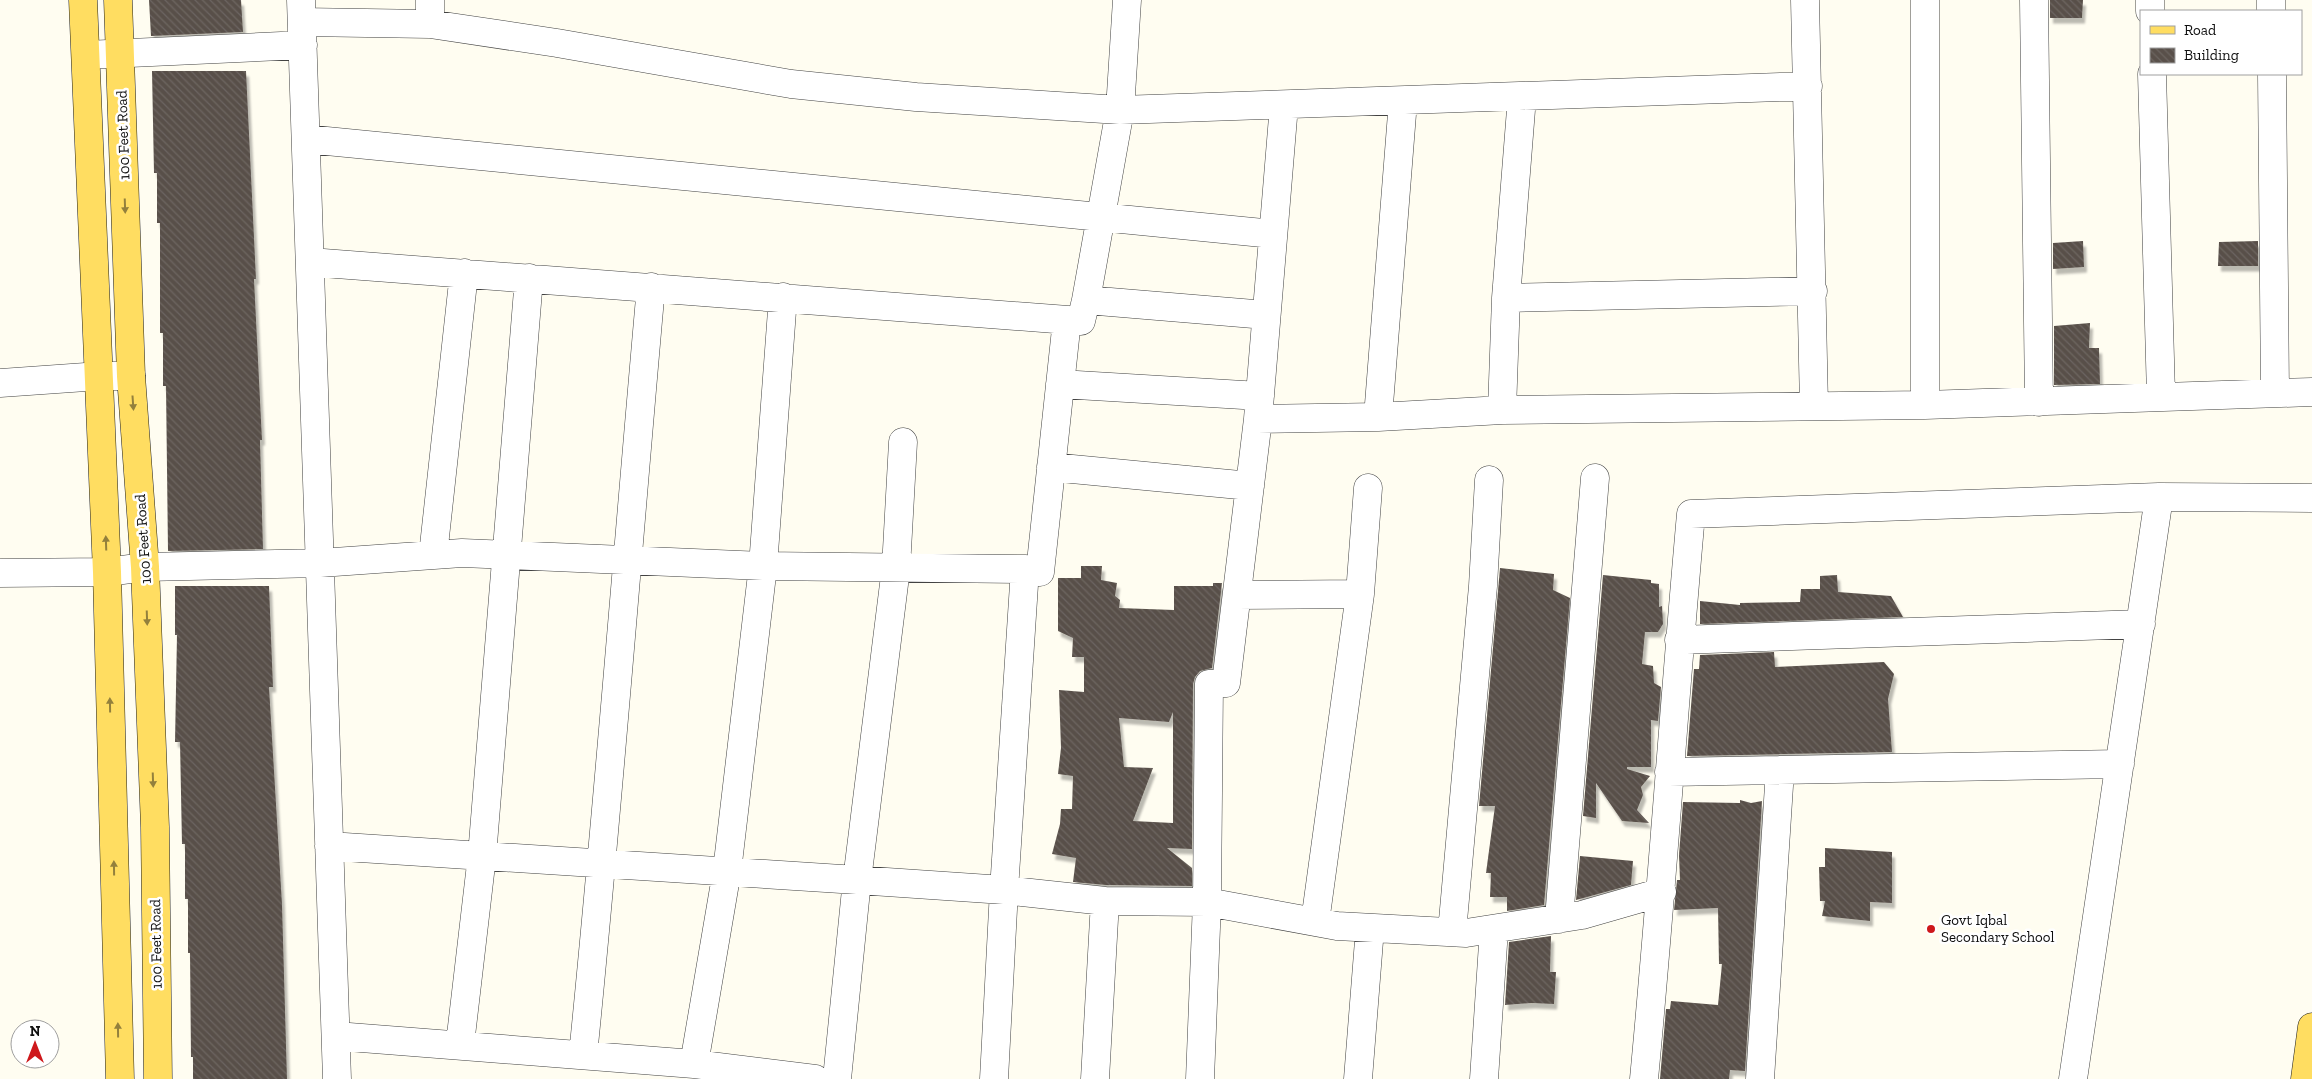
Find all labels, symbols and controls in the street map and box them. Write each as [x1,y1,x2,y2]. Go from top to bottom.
legend [2140,10,2302,75]
text: Road [2184,21,2217,39]
text: Building [2184,46,2239,64]
street label: 100 Feet Road [112,89,134,180]
one-way arrow [122,198,130,214]
one-way arrow [130,396,138,412]
street label: 100 Feet Road [131,493,155,584]
one-way arrow [101,535,109,551]
one-way arrow [143,610,151,626]
one-way arrow [106,697,114,713]
one-way arrow [149,773,157,789]
one-way arrow [110,860,118,876]
street label: 100 Feet Road [146,898,166,989]
place label: Govt Iqbal Secondary School [1941,911,2054,946]
marker: Govt Iqbal Secondary School [1925,923,1937,935]
north arrow [10,1019,60,1069]
one-way arrow [114,1022,122,1038]
text: N [30,1023,41,1040]

